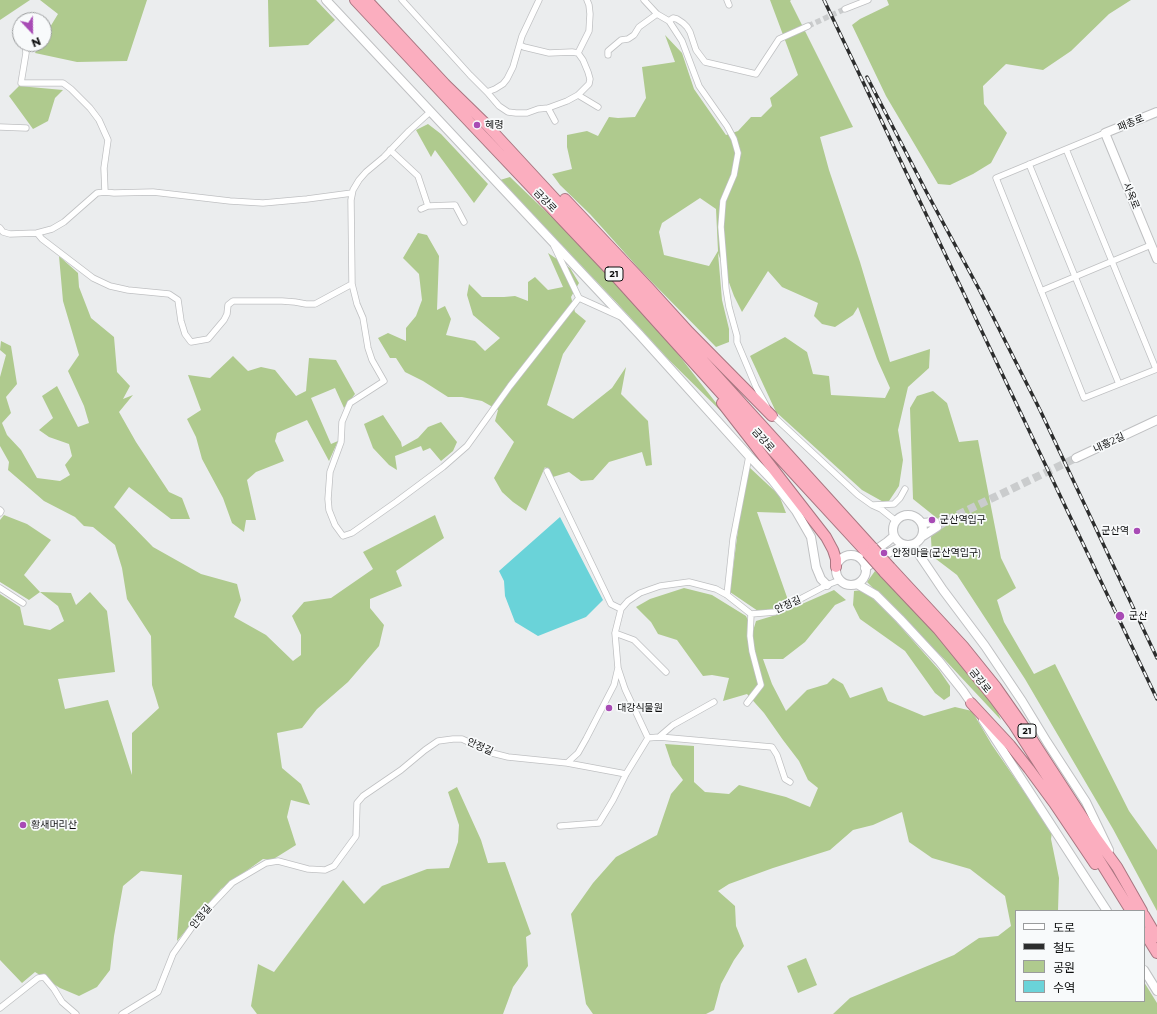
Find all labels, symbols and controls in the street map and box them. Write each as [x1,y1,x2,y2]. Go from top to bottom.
north arrow [12,12,52,52]
text: N [29,34,43,50]
street label: 패총로 [1116,112,1146,134]
place label: 혜령 [485,119,503,131]
marker: 혜령 [472,120,482,130]
street label: 사옥로 [1120,181,1142,211]
street label: 금강로 [531,187,559,215]
road number: 21 [605,267,623,281]
street label: 금강로 [749,426,777,454]
street label: 내흥2길 [1091,431,1127,455]
place label: 군산역입구 [940,514,986,526]
marker: 군산역입구 [927,515,937,525]
place label: 군산역 [1101,525,1129,537]
marker: 군산역 [1132,526,1142,536]
place label: 안정마을(군산역입구) [892,547,981,559]
marker: 안정마을(군산역입구) [879,548,889,558]
street label: 안정길 [773,594,803,616]
marker: 군산 [1114,610,1126,622]
place label: 군산 [1129,610,1147,622]
street label: 금강로 [967,666,993,696]
place label: 대강식물원 [617,702,663,714]
marker: 대강식물원 [604,703,614,713]
road number: 21 [1018,724,1036,738]
street label: 안정길 [465,736,495,758]
place label: 황새머리산 [31,819,77,831]
marker: 황새머리산 [18,820,28,830]
street label: 안정길 [188,903,214,931]
legend [1015,910,1145,1002]
text: 도로 [1053,920,1075,935]
text: 철도 [1053,940,1075,955]
text: 공원 [1053,960,1075,975]
text: 수역 [1053,980,1075,995]

